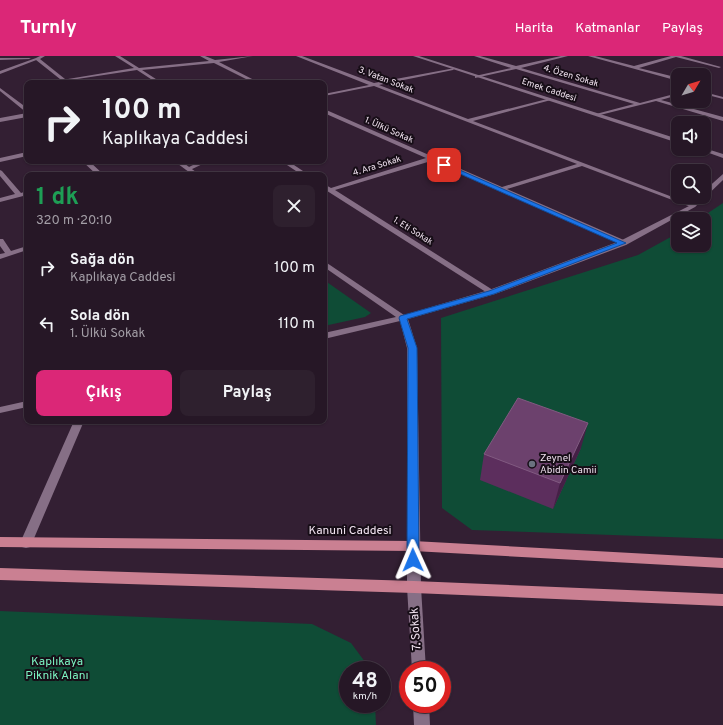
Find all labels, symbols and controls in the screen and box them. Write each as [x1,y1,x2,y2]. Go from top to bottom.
text: Turnly [20,16,77,40]
text: Harita [515,20,553,37]
text: Katmanlar [575,20,640,37]
text: Paylaş [662,20,703,37]
street label: 4. Özen Sokak [542,61,600,90]
street label: 3. Vatan Sokak [357,64,416,96]
north arrow [671,68,711,108]
map controls [671,68,711,252]
street label: Emek Caddesi [520,76,578,104]
text: 100 m [102,93,182,129]
icon: right [36,96,88,148]
street label: 1. Ülkü Sokak [363,113,416,146]
button: sound [671,116,711,156]
text: Kaplıkaya Caddesi [102,128,248,151]
pin [427,148,461,182]
street label: 4. Ara Sokak [352,153,403,179]
icon: arrive [433,154,455,176]
button: search [671,164,711,204]
text: 1 dk [36,183,79,213]
button: close [273,185,315,227]
button: layers [671,212,711,252]
text: 320 m · 20:10 [36,213,112,229]
street label: 1. Eti Sokak [391,214,435,248]
text: Sağa dön [70,251,135,270]
icon: right [36,257,58,279]
text: 100 m [274,259,315,278]
text: Kaplıkaya Caddesi [70,270,176,286]
text: Sola dön [70,307,130,326]
icon: left [36,313,58,335]
text: 110 m [278,315,315,334]
text: 1. Ülkü Sokak [70,326,145,342]
button: Çıkış [36,370,172,416]
button: Paylaş [180,370,315,416]
place label: Zeynel Abidin Camii [540,452,597,477]
marker: Zeynel Abidin Camii [527,459,537,469]
street label: Kanuni Caddesi [308,523,392,539]
position arrow [392,539,434,581]
street label: 7. Sokak [407,607,425,651]
park label: Kaplıkaya Piknik Alanı [25,654,89,684]
speed limit sign: 50 [399,661,451,713]
text: 48 [352,669,378,695]
text: km/h [353,690,377,703]

